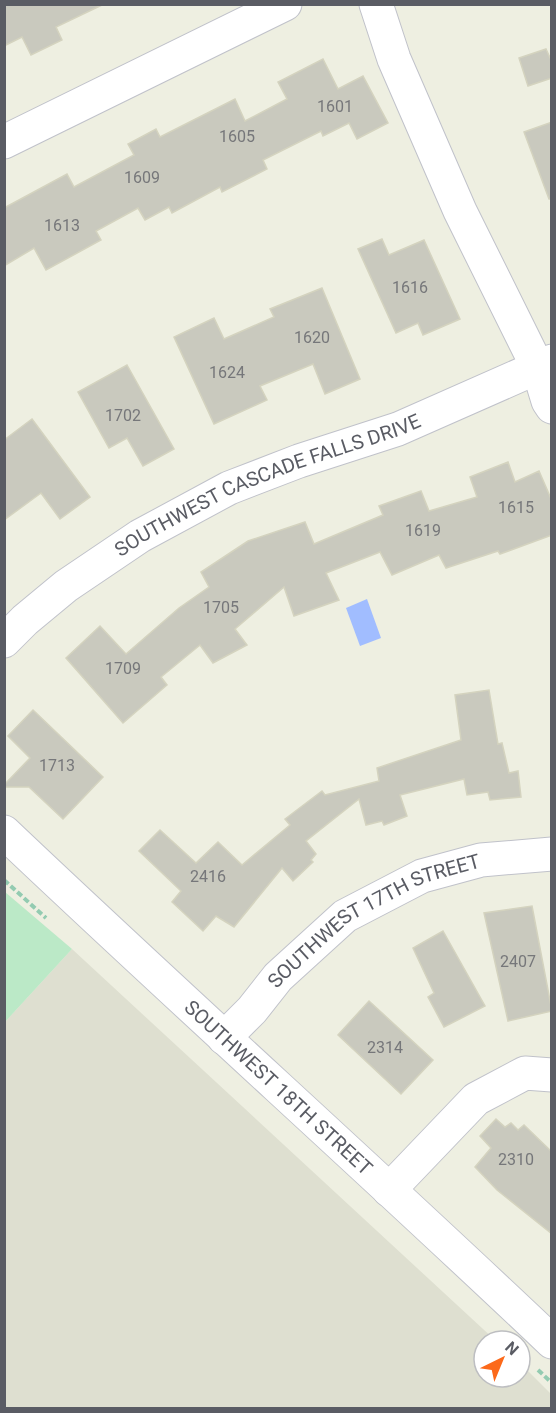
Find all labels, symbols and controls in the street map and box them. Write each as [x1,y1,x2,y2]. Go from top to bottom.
house number: 1601 [317,97,353,116]
house number: 1605 [219,127,255,146]
house number: 1609 [124,168,160,187]
house number: 1613 [44,216,80,235]
house number: 1616 [392,278,428,297]
house number: 1620 [294,328,330,347]
house number: 1624 [209,363,245,382]
house number: 1702 [105,406,141,425]
street label: SOUTHWEST CASCADE FALLS DRIVE [110,409,424,562]
house number: 1615 [498,498,534,517]
house number: 1619 [405,521,441,540]
house number: 1705 [203,598,239,617]
house number: 1709 [105,659,141,678]
house number: 1713 [39,756,75,775]
street label: SOUTHWEST 17TH STREET [262,849,483,992]
house number: 2416 [190,867,226,886]
house number: 2407 [500,952,536,971]
street label: SOUTHWEST 18TH STREET [180,995,378,1180]
house number: 2314 [367,1038,403,1057]
house number: 2310 [498,1150,534,1169]
north arrow [472,1329,532,1389]
text: N [501,1338,522,1359]

